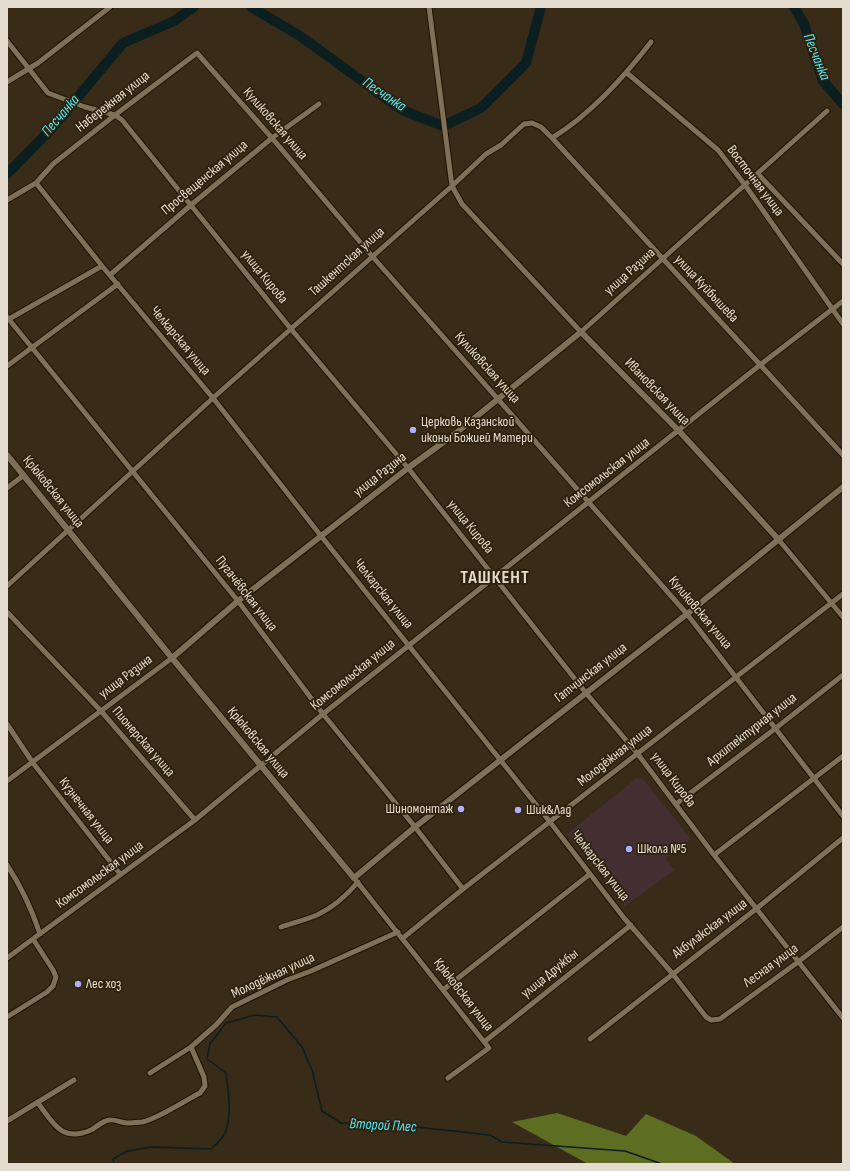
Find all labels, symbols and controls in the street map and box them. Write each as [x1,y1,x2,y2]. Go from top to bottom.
water label: Песчанка [799,31,833,83]
street label: Набережная улица [73,68,153,136]
water label: Песчанка [359,74,409,116]
street label: Куликовская улица [239,84,311,164]
water label: Песчанка [38,92,84,140]
street label: Просвещенская улица [158,137,252,219]
street label: Восточная улица [723,142,787,220]
street label: Ташкентская улица [306,224,388,300]
street label: улица Разина [601,245,659,299]
street label: улица Кирова [237,247,291,307]
street label: улица Куйбышева [670,252,742,326]
street label: Челкарская улица [146,303,214,379]
street label: Куликовская улица [451,329,523,407]
street label: Ивановская улица [621,355,693,429]
place label: Церковь Казанской иконы Божией Матери [421,414,533,446]
marker: Церковь Казанской иконы Божией Матери [408,425,418,435]
street label: Комсомольская улица [561,434,653,512]
street label: улица Разина [350,449,410,501]
street label: Крюковская улица [19,453,87,531]
street label: улица Кирова [443,497,497,557]
street label: Пугачёвская улица [211,553,281,635]
street label: Челкарская улица [350,556,416,632]
district label: ТАШКЕНТ [460,567,530,589]
street label: Куликовская улица [665,573,735,653]
street label: Комсомольская улица [307,636,399,714]
street label: Гатчинская улица [552,640,630,706]
street label: улица Разина [96,651,156,703]
street label: Архитектурная улица [704,690,800,770]
street label: Пионерская улица [108,704,178,780]
street label: Крюковская улица [223,704,293,782]
street label: Молодёжная улица [574,722,656,790]
street label: улица Кирова [647,749,699,811]
street label: Кузнечная улица [55,774,117,848]
place label: Шиномонтаж [385,801,453,817]
place label: Шик&Лад [526,802,571,818]
marker: Шиномонтаж [456,804,466,814]
marker: Шик&Лад [513,805,523,815]
street label: Челкарская улица [567,827,633,905]
street label: Комсомольская улица [53,838,147,912]
place label: Школа №5 [637,841,686,857]
marker: Школа №5 [624,844,634,854]
street label: Акбулакская улица [669,895,751,963]
street label: Лесная улица [740,941,802,991]
street label: улица Дружбы [518,946,582,1002]
street label: Молодёжная улица [229,949,317,1003]
street label: Крюковская улица [429,955,497,1035]
place label: Лес хоз [86,976,121,992]
marker: Лес хоз [73,979,83,989]
water label: Второй Плес [349,1115,417,1137]

